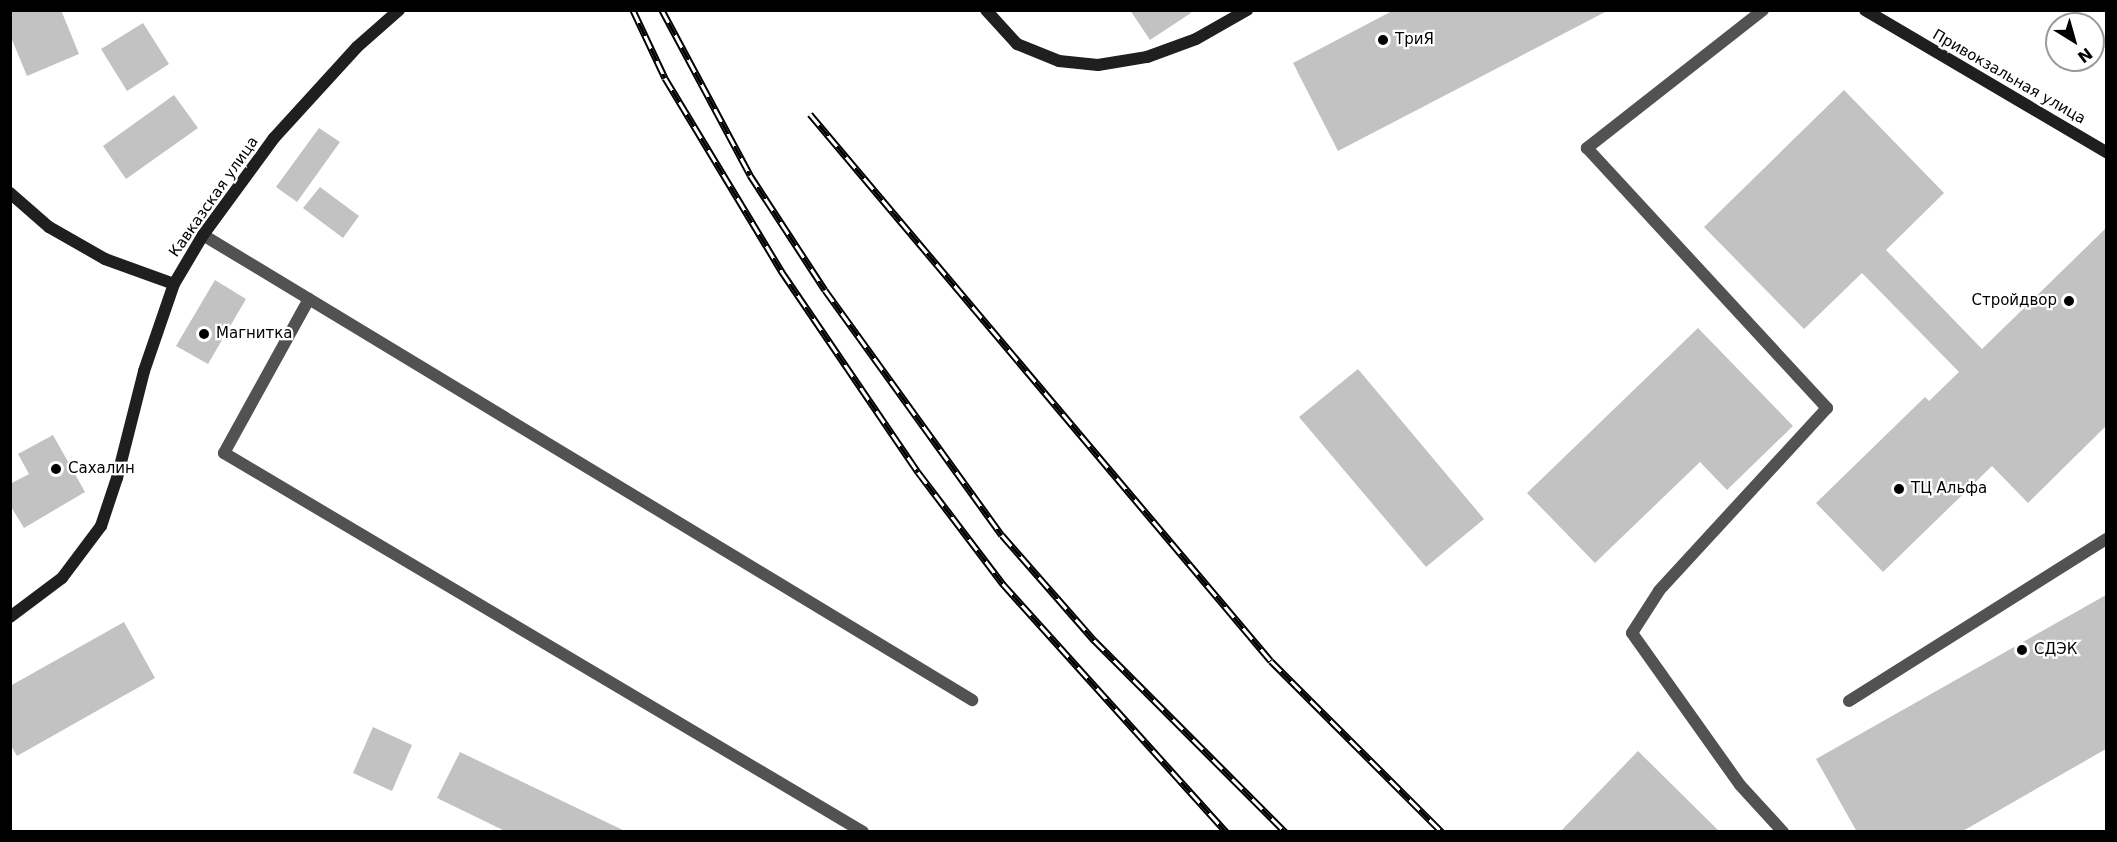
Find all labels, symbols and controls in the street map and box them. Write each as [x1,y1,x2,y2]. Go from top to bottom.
north arrow [2045,12,2105,72]
street label: Привокзальная улица [1929,26,2089,128]
place label: ТриЯ [1395,31,1434,49]
marker: ТриЯ [1376,33,1390,47]
text: N [2074,44,2096,67]
street label: Кавказская улица [166,133,262,261]
place label: Стройдвор [1971,292,2057,310]
marker: Стройдвор [2062,294,2076,308]
place label: Магнитка [216,325,293,343]
marker: Магнитка [197,327,211,341]
place label: Сахалин [68,460,135,478]
marker: Сахалин [49,462,63,476]
place label: ТЦ Альфа [1911,480,1987,498]
marker: ТЦ Альфа [1892,482,1906,496]
place label: СДЭК [2034,641,2077,659]
marker: СДЭК [2015,643,2029,657]

